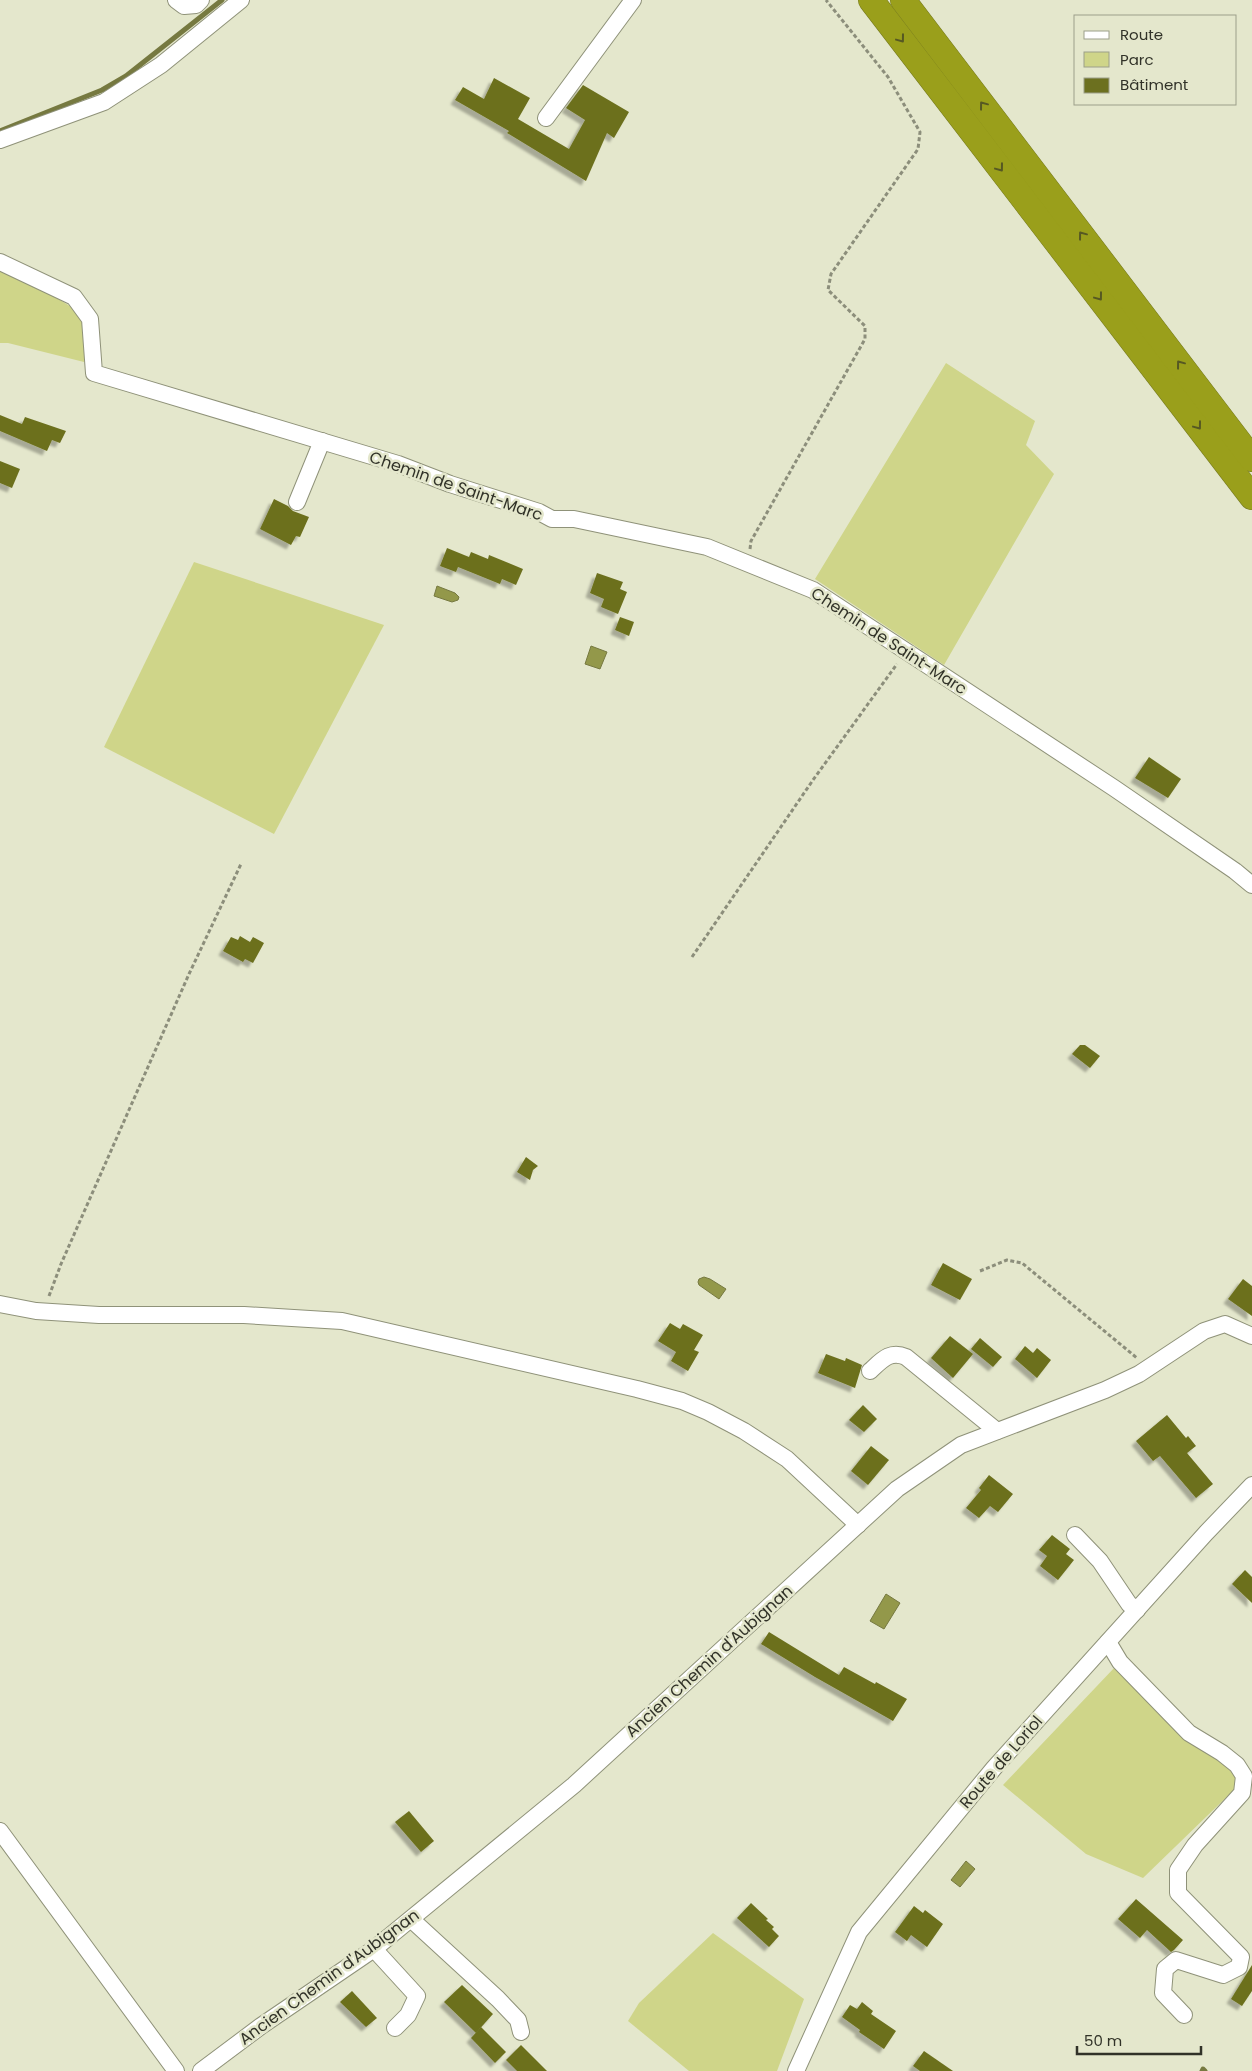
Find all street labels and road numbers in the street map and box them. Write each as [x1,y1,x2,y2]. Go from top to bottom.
street label: Chemin de Saint-Marc [366,446,546,527]
street label: Chemin de Saint-Marc [807,582,972,700]
street label: Ancien Chemin d'Aubignan [620,1580,798,1742]
street label: Route de Loriol [954,1711,1048,1813]
street label: Ancien Chemin d'Aubignan [234,1904,424,2050]

